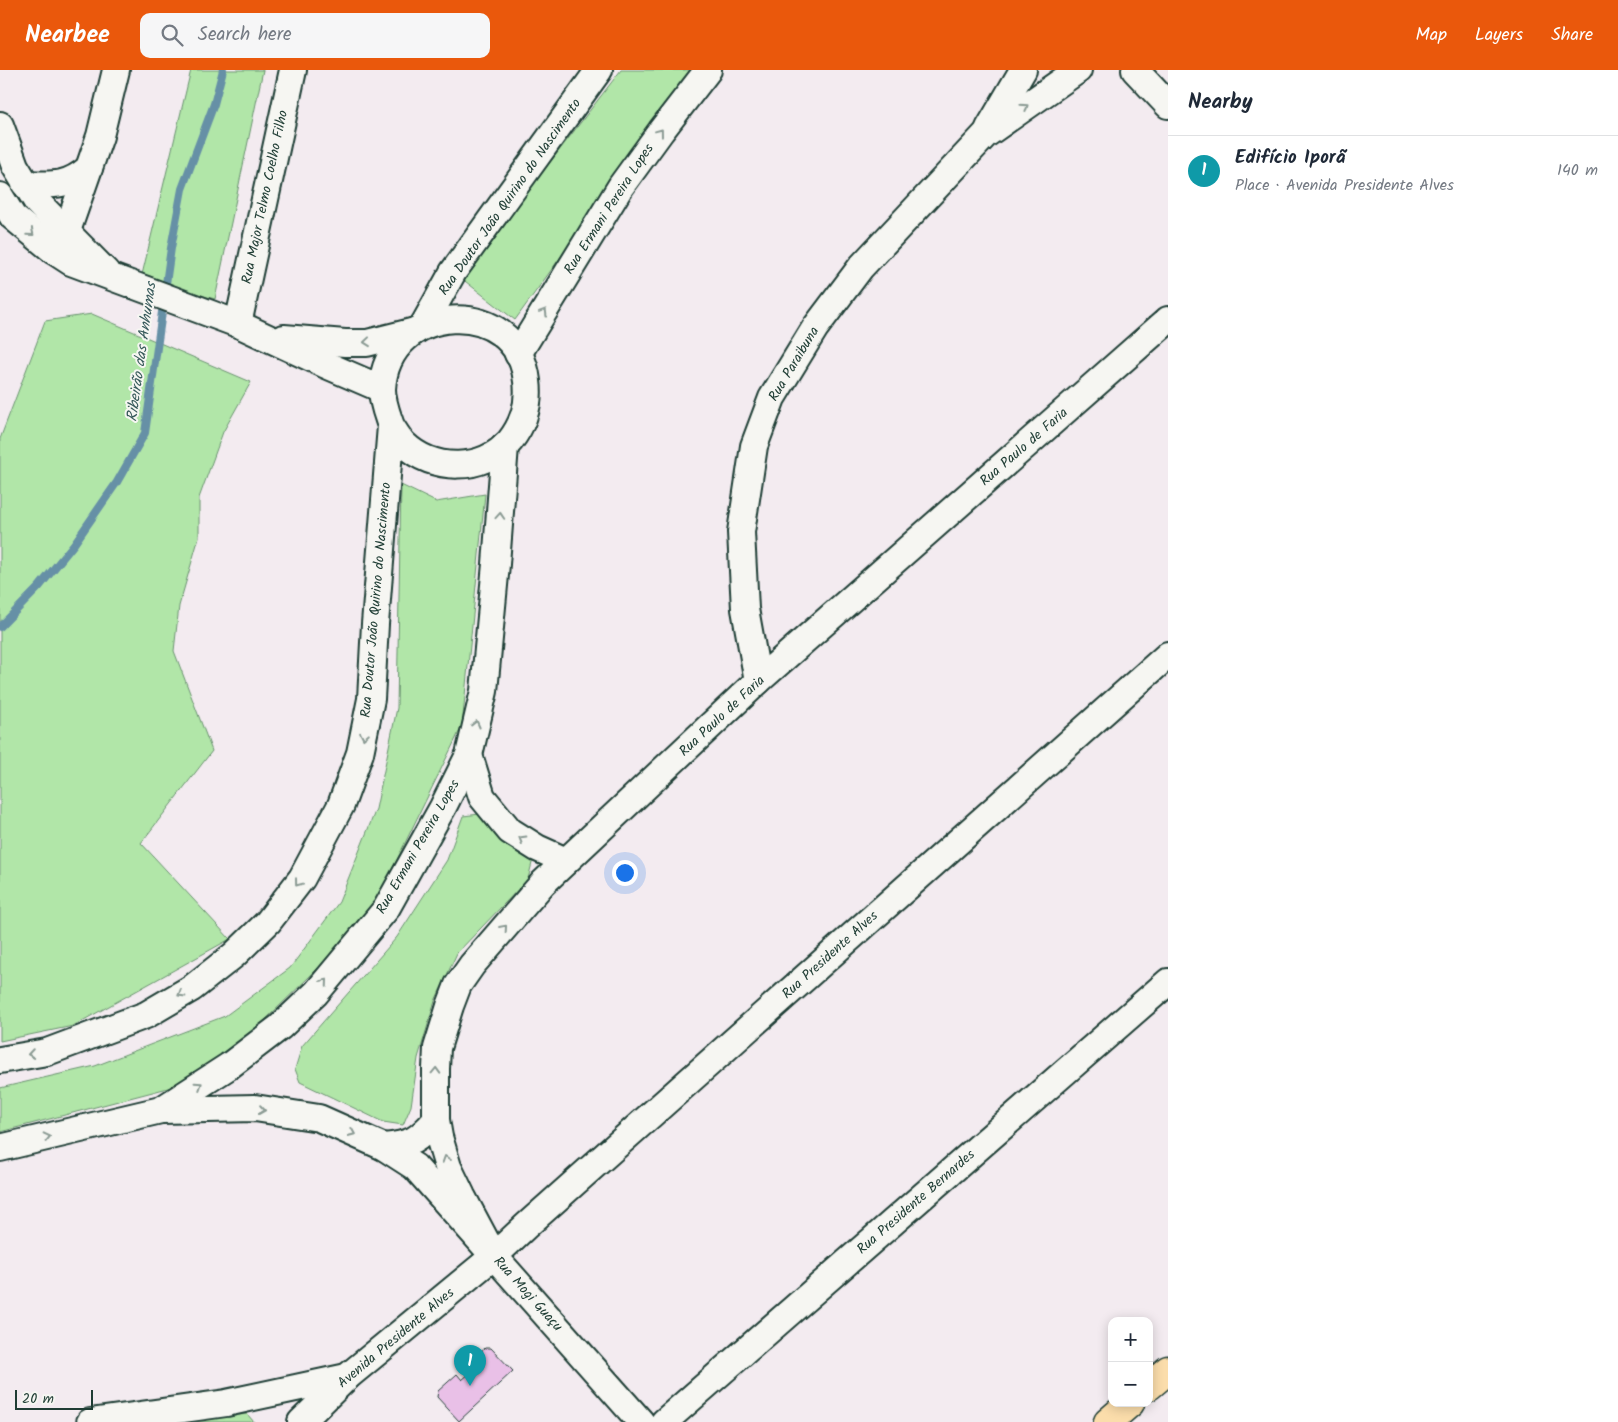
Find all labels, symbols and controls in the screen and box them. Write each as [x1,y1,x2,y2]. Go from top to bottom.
search box [140,13,490,58]
text: Nearbee [25,16,110,55]
text: Search here [198,20,292,50]
icon: search [158,21,186,49]
text: Map [1416,21,1447,50]
text: Layers [1475,21,1523,50]
text: Share [1551,21,1593,50]
text: Nearby [1188,86,1253,119]
street label: Rua Doutor João Quirino do Nascimento [433,94,587,300]
one-way arrow [1019,104,1029,113]
street label: Rua Major Telmo Coelho Filho [236,108,294,286]
one-way arrow [655,129,663,138]
street label: Rua Ermani Pereira Lopes [558,139,660,279]
text: Edifício Iporã [1235,143,1346,173]
text: 1 [1202,158,1206,183]
text: 140 m [1557,158,1598,183]
text: Place · Avenida Presidente Alves [1235,173,1454,198]
one-way arrow [25,227,34,235]
water label: Ribeirão das Anhumas [120,279,164,423]
one-way arrow [537,309,547,318]
street label: Rua Paraibuna [763,322,825,406]
one-way arrow [363,336,371,347]
street label: Rua Paulo de Faria [975,402,1073,492]
street label: Rua Doutor João Quirino do Nascimento [355,481,397,719]
one-way arrow [494,511,505,519]
street label: Rua Paulo de Faria [674,670,770,762]
one-way arrow [470,719,481,728]
one-way arrow [359,731,370,740]
street label: Rua Ermani Pereira Lopes [370,776,466,918]
one-way arrow [519,835,528,845]
your location [612,860,638,886]
one-way arrow [295,877,304,887]
street label: Rua Presidente Alves [777,906,883,1004]
one-way arrow [498,925,507,934]
one-way arrow [319,979,328,988]
one-way arrow [177,988,186,998]
one-way arrow [26,1049,35,1059]
one-way arrow [431,1067,441,1075]
one-way arrow [194,1082,203,1091]
one-way arrow [257,1104,266,1114]
one-way arrow [347,1127,355,1137]
one-way arrow [43,1132,52,1143]
street label: Rua Presidente Bernardes [852,1144,980,1260]
one-way arrow [442,1156,452,1164]
street label: Rua Mogi Guaçu [488,1251,568,1337]
street label: Avenida Presidente Alves [333,1282,459,1394]
map controls [1108,1317,1153,1407]
button: + [1108,1317,1153,1362]
pin: 1 [454,1345,486,1386]
button: − [1108,1362,1153,1407]
scale bar [15,1387,92,1410]
text: 20 m [22,1388,54,1410]

